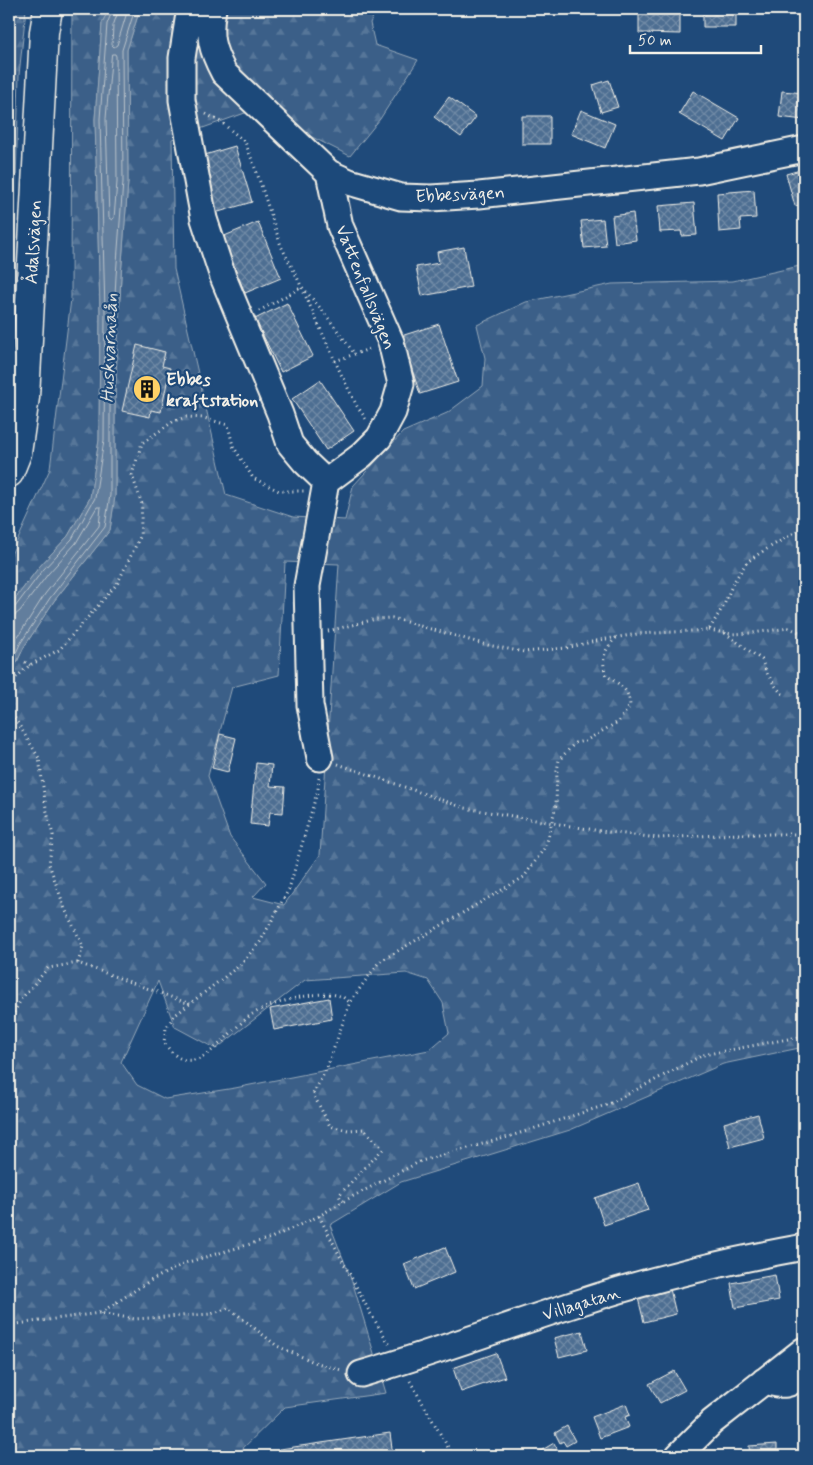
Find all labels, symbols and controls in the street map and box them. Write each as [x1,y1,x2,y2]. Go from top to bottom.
scale bar [630,22,762,54]
text: 50 m [638,31,672,51]
street label: Ebbesvägen [415,181,505,209]
street label: Ådalsvägen [20,199,48,285]
street label: Vattenfallsvägen [329,222,401,353]
water label: Huskvarnaån [95,293,124,403]
place label: Ebbes kraftstation [166,368,258,413]
building icon: Ebbes kraftstation [132,374,162,404]
street label: Villagatan [539,1281,623,1327]

